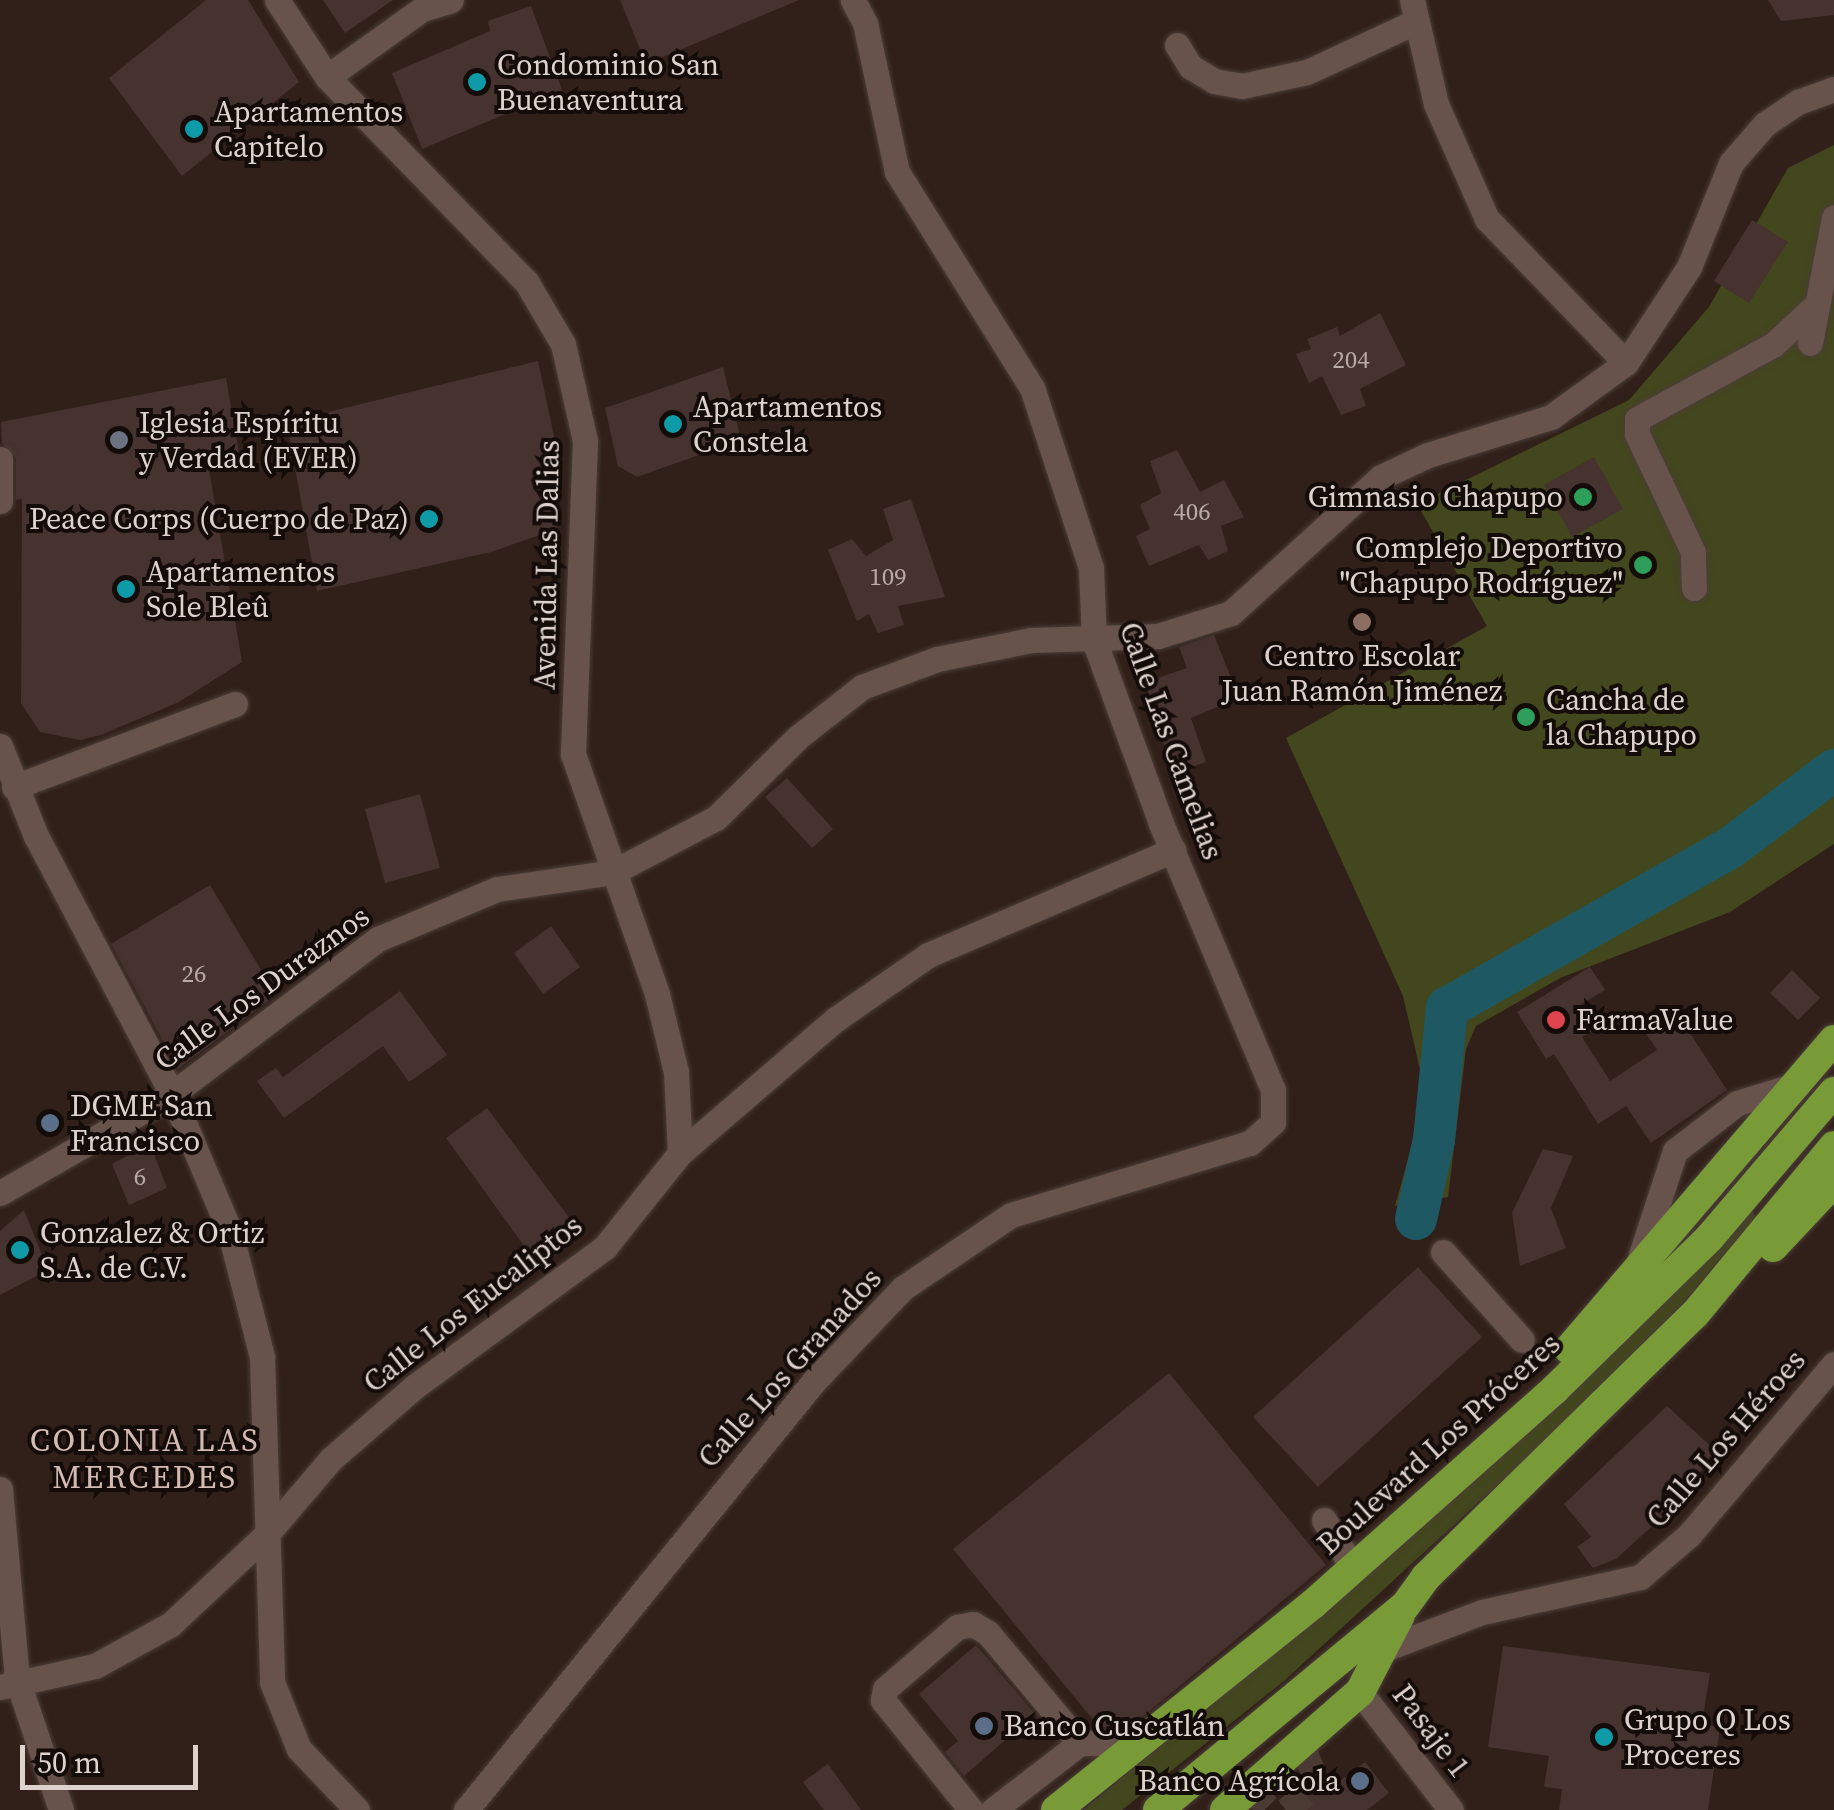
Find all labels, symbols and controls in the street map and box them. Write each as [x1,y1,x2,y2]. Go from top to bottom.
place label: Condominio San Buenaventura [497,47,719,118]
marker: Condominio San Buenaventura [466,71,488,93]
place label: Apartamentos Capitelo [214,94,403,164]
marker: Apartamentos Capitelo [183,118,205,140]
house number: 204 [1332,344,1370,374]
place label: Apartamentos Constela [693,389,882,460]
place label: Iglesia Espíritu y Verdad (EVER) [139,405,359,476]
marker: Apartamentos Constela [662,413,684,435]
marker: Iglesia Espíritu y Verdad (EVER) [108,429,130,451]
street label: Avenida Las Dalias [527,440,567,690]
place label: Gimnasio Chapupo [1308,479,1563,515]
marker: Gimnasio Chapupo [1572,486,1594,508]
house number: 406 [1173,496,1211,526]
place label: Peace Corps (Cuerpo de Paz) [29,501,409,537]
marker: Peace Corps (Cuerpo de Paz) [418,508,440,530]
place label: Complejo Deportivo "Chapupo Rodríguez" [1340,530,1623,600]
place label: Apartamentos Sole Bleû [146,554,335,624]
marker: Complejo Deportivo "Chapupo Rodríguez" [1632,554,1654,576]
house number: 109 [869,561,907,591]
marker: Apartamentos Sole Bleû [115,578,137,600]
marker: Centro Escolar Juan Ramón Jiménez [1351,611,1373,633]
street label: Calle Las Camelias [1111,617,1231,865]
place label: Centro Escolar Juan Ramón Jiménez [1222,638,1502,708]
place label: Cancha de la Chapupo [1546,682,1697,752]
marker: Cancha de la Chapupo [1515,706,1537,728]
street label: Calle Los Duraznos [148,898,376,1078]
house number: 26 [182,958,206,988]
place label: FarmaValue [1576,1002,1733,1038]
marker: FarmaValue [1545,1009,1567,1031]
place label: DGME San Francisco [70,1088,213,1158]
marker: DGME San Francisco [39,1112,61,1134]
house number: 6 [134,1161,146,1191]
street label: Calle Los Eucaliptos [356,1207,590,1401]
place label: Gonzalez & Ortiz S.A. de C.V. [40,1215,264,1286]
marker: Gonzalez & Ortiz S.A. de C.V. [9,1239,31,1261]
street label: Calle Los Granados [691,1261,889,1475]
street label: Boulevard Los Próceres [1310,1326,1568,1562]
street label: Calle Los Héroes [1639,1343,1813,1535]
district label: COLONIA LAS MERCEDES [30,1422,260,1497]
street label: Pasaje 1 [1384,1678,1478,1784]
place label: Grupo Q Los Proceres [1624,1702,1791,1772]
place label: Banco Cuscatlán [1004,1708,1225,1744]
marker: Banco Cuscatlán [973,1715,995,1737]
scale bar [25,1725,202,1787]
marker: Grupo Q Los Proceres [1593,1726,1615,1748]
text: 50 m [37,1742,101,1783]
place label: Banco Agrícola [1138,1763,1340,1799]
marker: Banco Agrícola [1349,1770,1371,1792]

